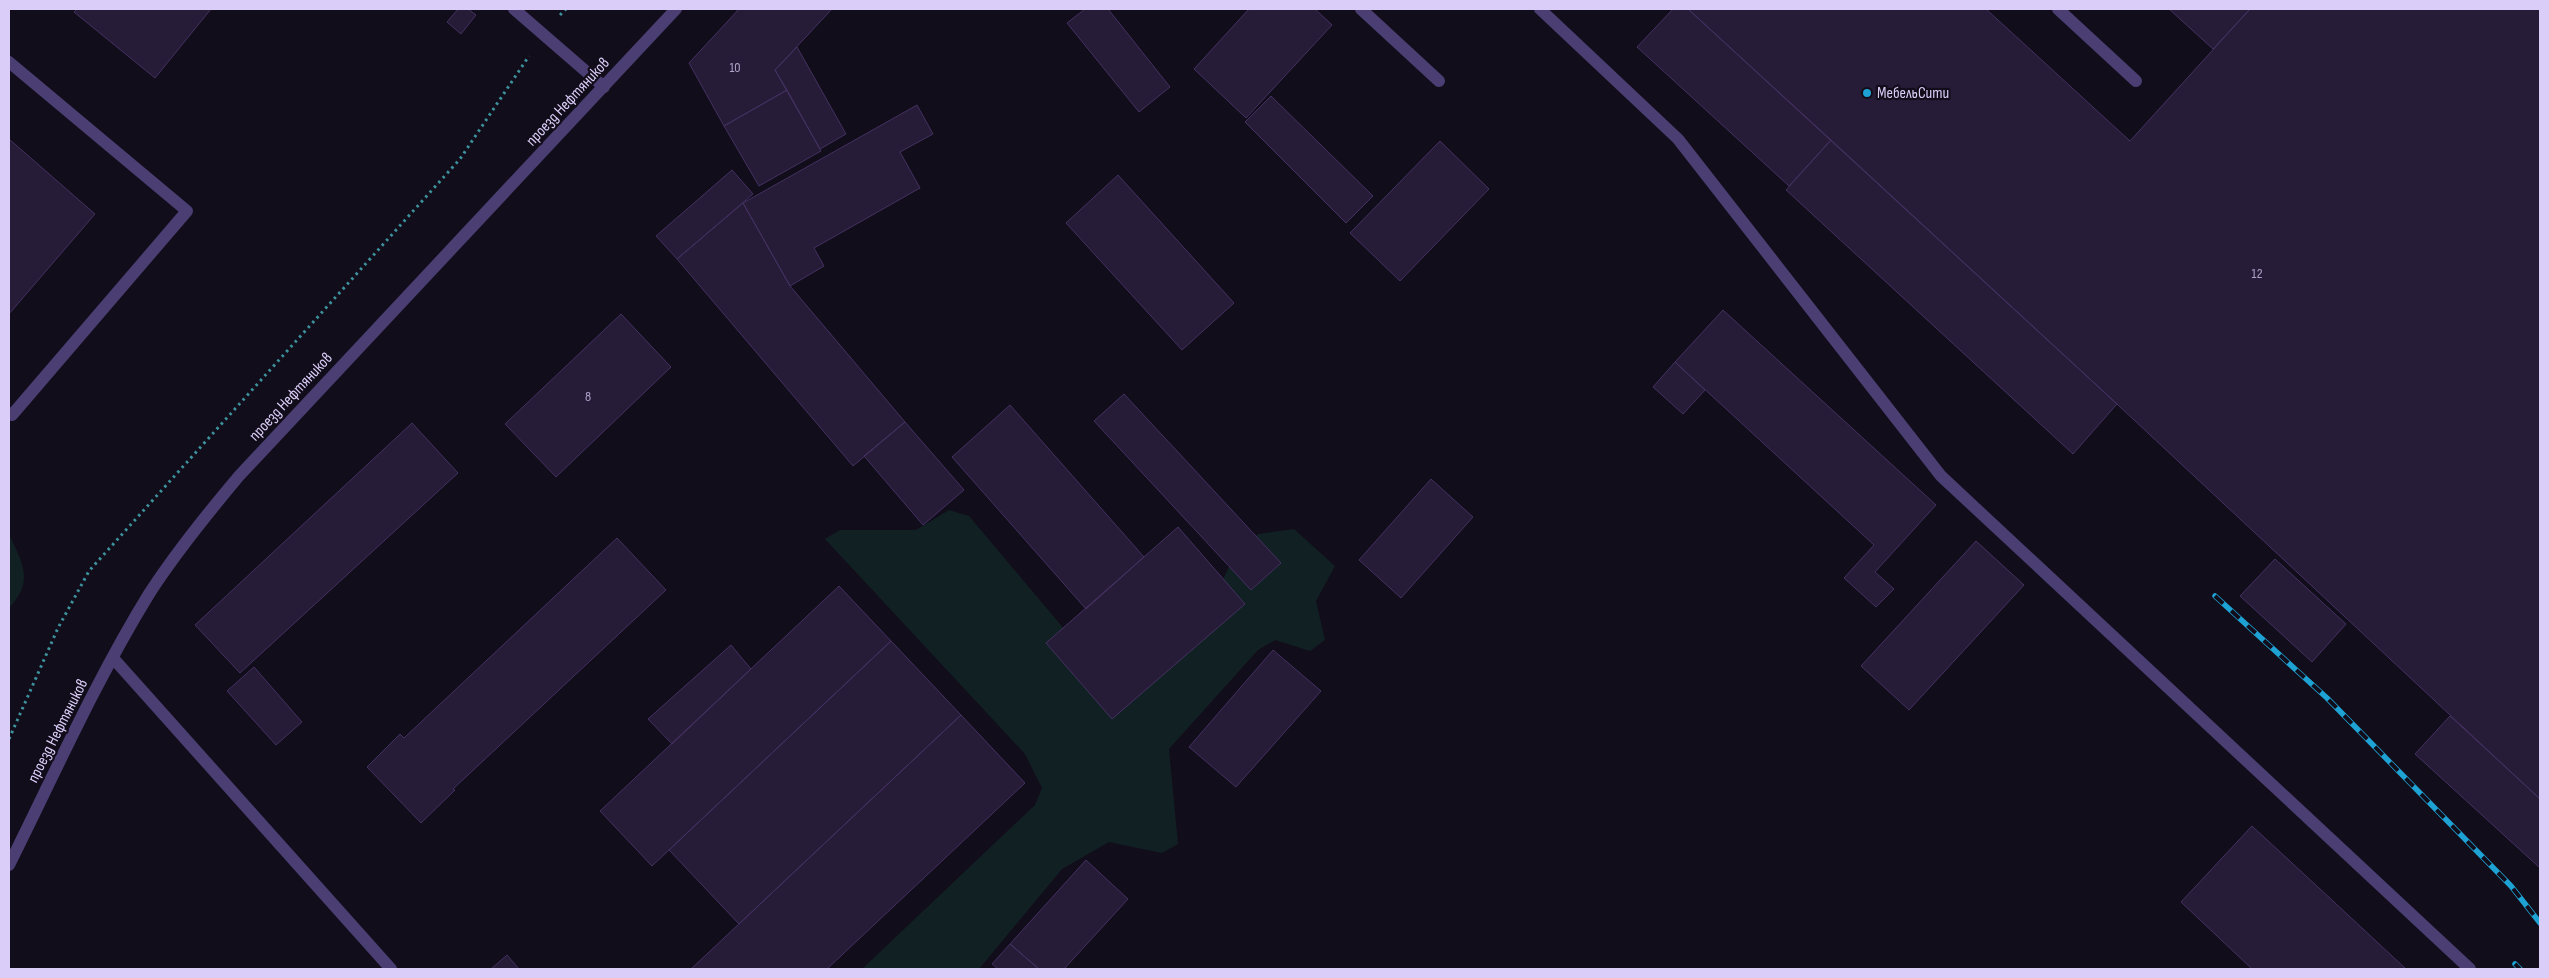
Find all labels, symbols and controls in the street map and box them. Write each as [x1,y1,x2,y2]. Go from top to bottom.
street label: проезд Нефтяников [522,54,614,150]
house number: 10 [729,59,741,76]
place label: МебельСити [1877,84,1949,103]
marker: МебельСити [1861,87,1873,99]
house number: 12 [2252,265,2263,282]
street label: проезд Нефтяников [245,349,337,445]
house number: 8 [585,388,591,405]
street label: проезд Нефтяников [24,676,92,786]

